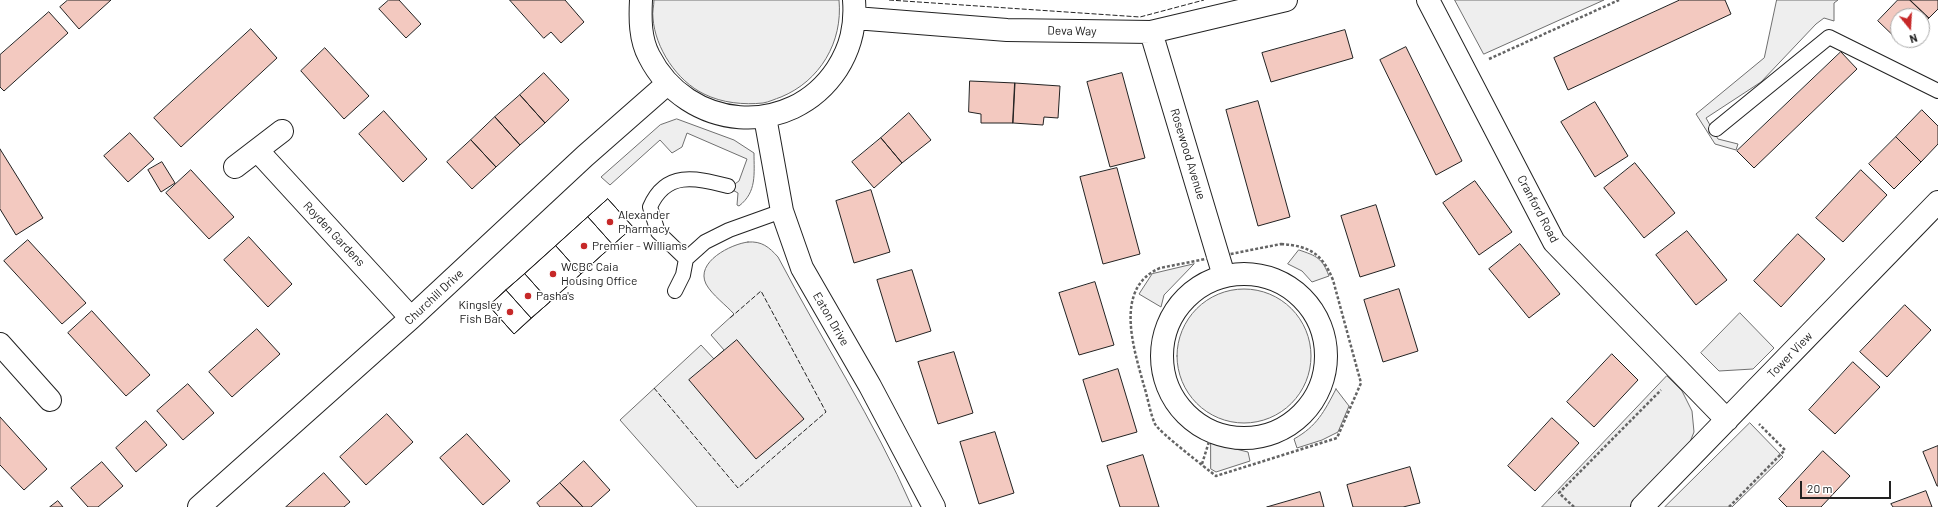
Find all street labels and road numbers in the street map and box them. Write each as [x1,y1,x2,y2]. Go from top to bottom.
street label: Deva Way [1047,23,1097,39]
street label: Rosewood Avenue [1167,107,1209,201]
street label: Cranford Road [1514,173,1562,245]
street label: Royden Gardens [300,199,368,269]
street label: Churchill Drive [402,266,466,328]
street label: Eaton Drive [810,290,852,348]
street label: Tower View [1764,329,1816,381]

